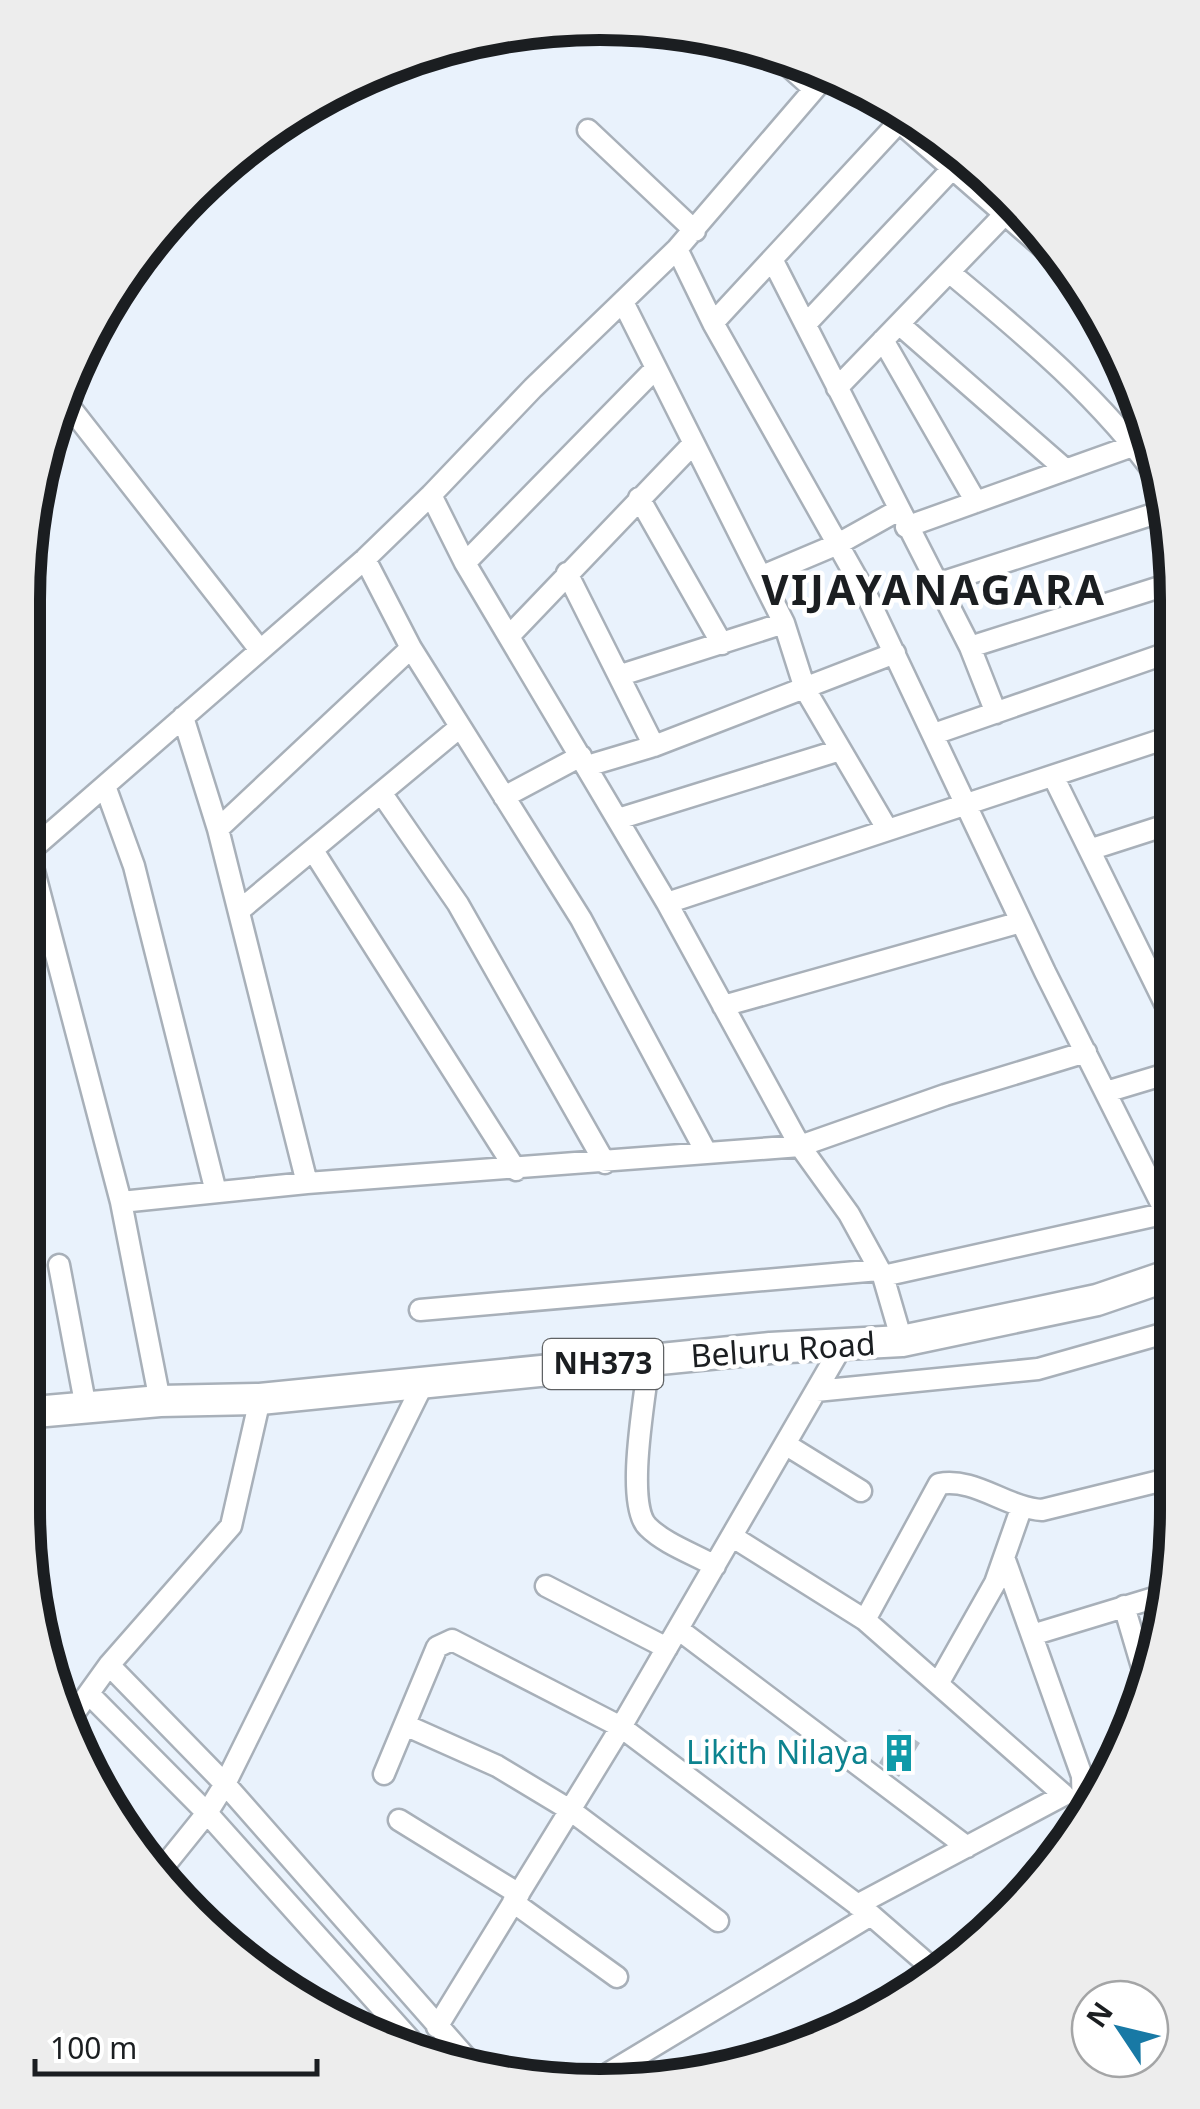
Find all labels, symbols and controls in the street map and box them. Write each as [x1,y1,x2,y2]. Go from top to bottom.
district label: VIJAYANAGARA [761,560,1107,617]
street label: Beluru Road [689,1321,877,1376]
road number: NH373 [543,1339,663,1389]
place label: Likith Nilaya [686,1730,869,1773]
building icon: Likith Nilaya [878,1732,920,1774]
north arrow [1070,1979,1170,2079]
text: N [1077,1994,1121,2034]
scale bar [35,2014,318,2076]
text: 100 m [50,2027,137,2068]

